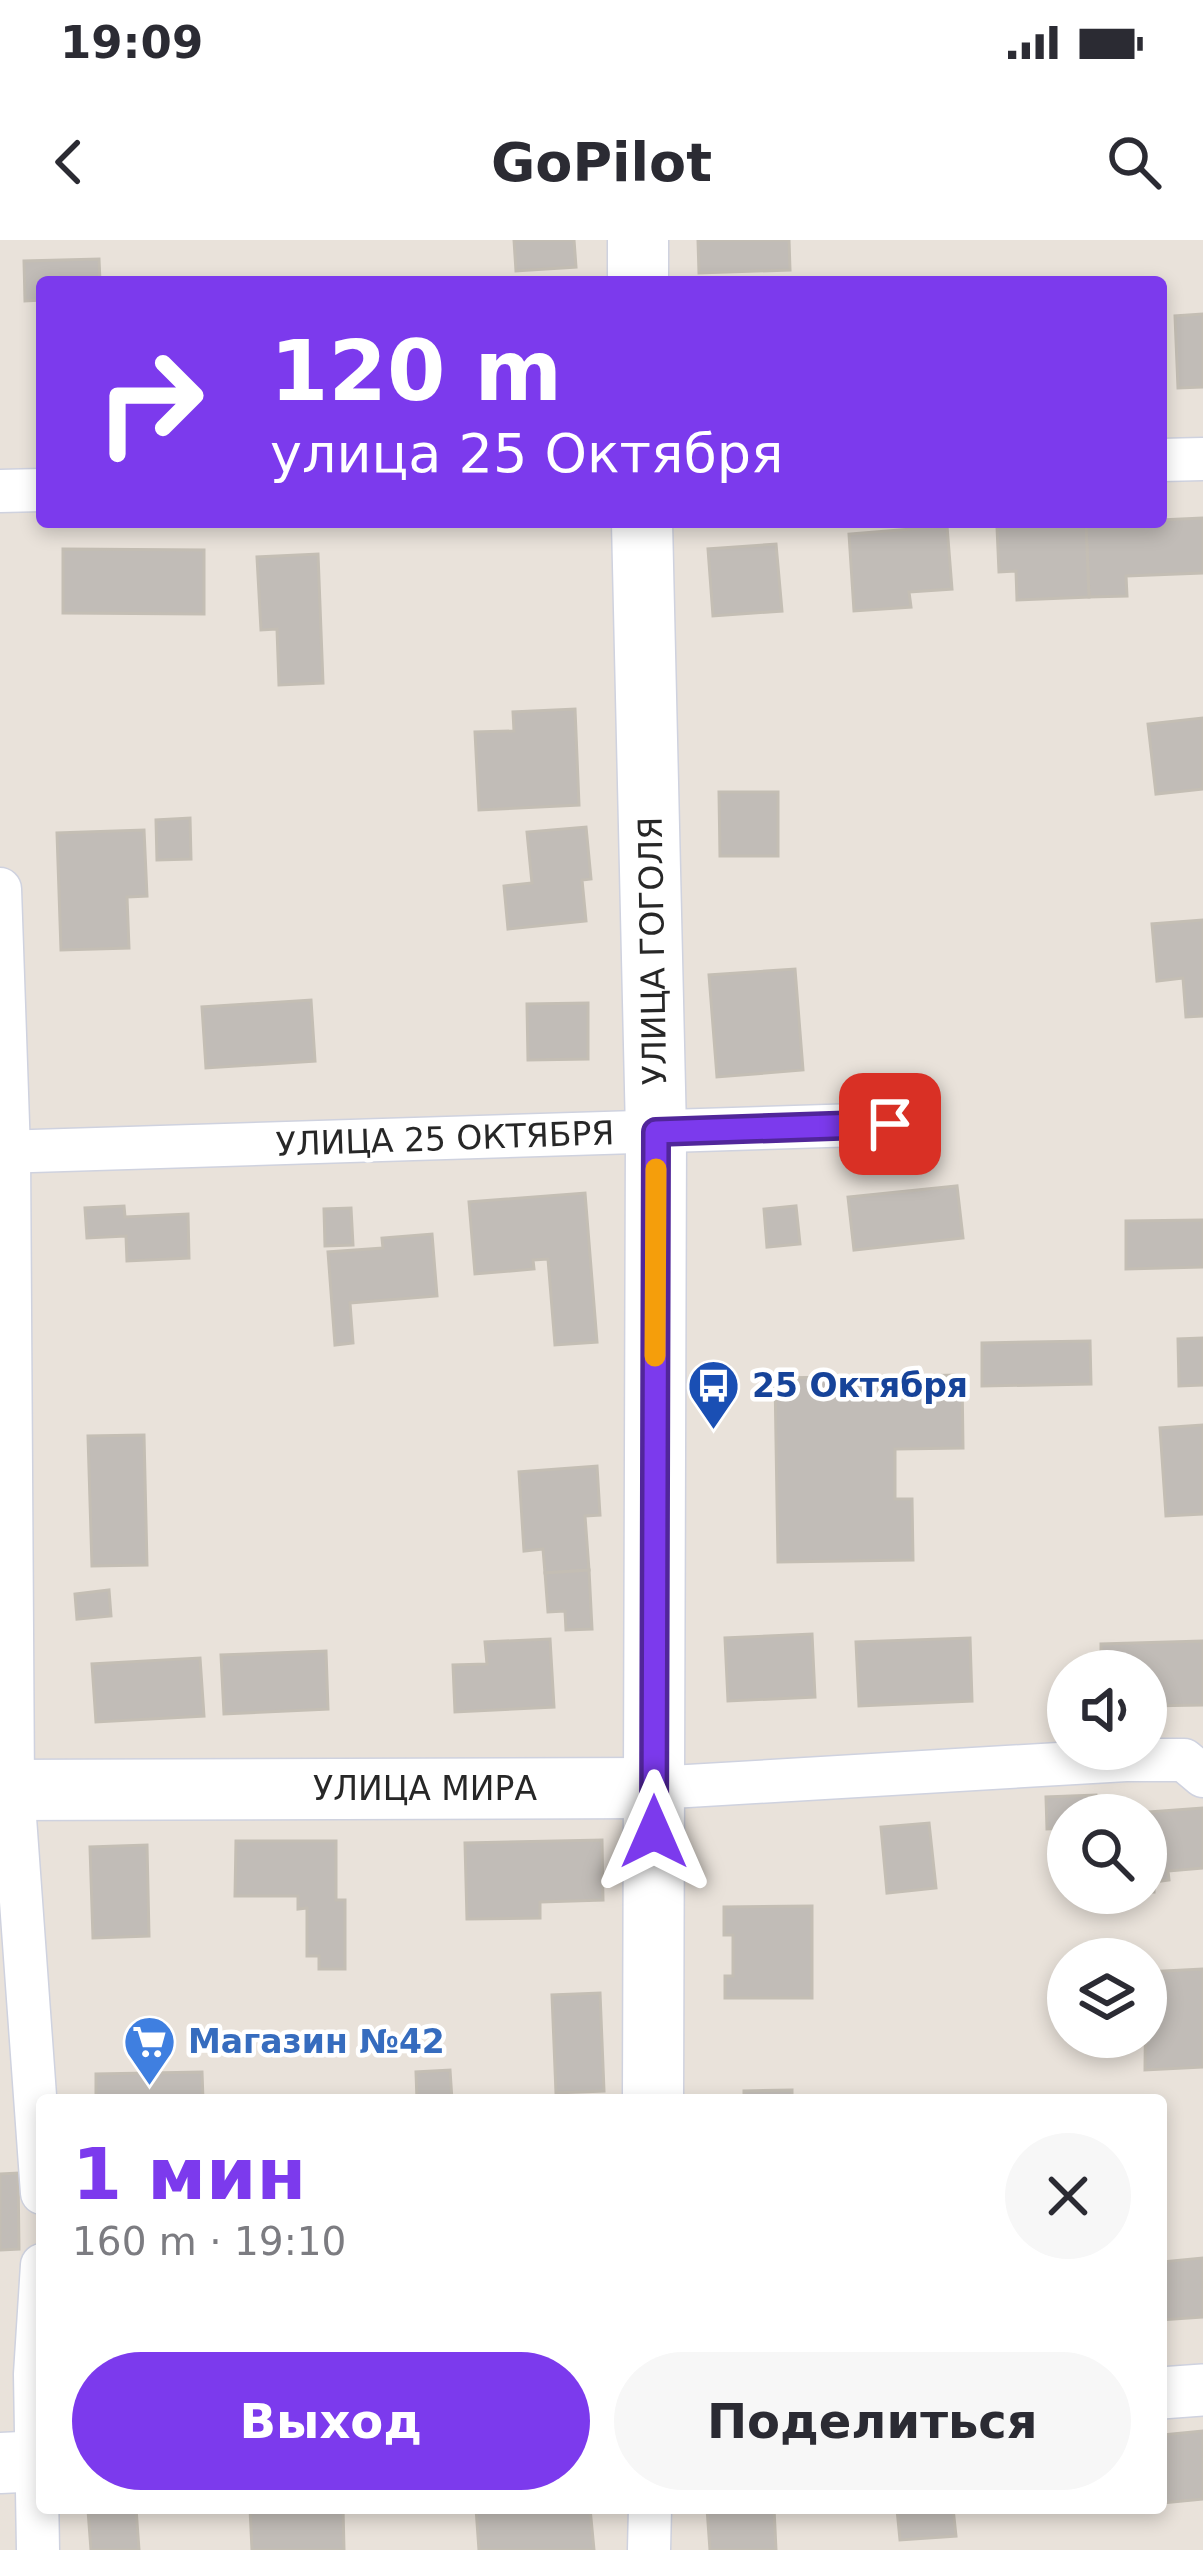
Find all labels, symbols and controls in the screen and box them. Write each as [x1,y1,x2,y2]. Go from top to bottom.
text: 19:09 [60,16,203,69]
icon: back [36,129,102,195]
icon: search [1101,129,1167,195]
text: GoPilot [491,131,712,194]
text: 120 m [270,322,562,420]
icon: right [72,324,228,480]
text: улица 25 Октября [270,422,784,485]
street label: УЛИЦА ГОГОЛЯ [631,817,674,1085]
pin [839,1073,941,1175]
icon: arrive [857,1091,923,1157]
street label: УЛИЦА 25 ОКТЯБРЯ [275,1113,615,1164]
bus stop icon: 25 Октября [685,1357,741,1431]
place label: 25 Октября [752,1366,968,1405]
map controls [1047,1650,1167,2058]
button: sound [1047,1650,1167,1770]
street label: УЛИЦА МИРА [313,1769,537,1808]
position arrow [591,1769,717,1895]
button: search [1047,1794,1167,1914]
button: layers [1047,1938,1167,2058]
supermarket icon: Магазин №42 [121,2013,177,2087]
place label: Магазин №42 [188,2022,445,2061]
text: 1 мин [72,2132,306,2216]
button: close [1005,2133,1131,2259]
text: 160 m · 19:10 [72,2219,346,2264]
button: Выход [72,2352,590,2490]
button: Поделиться [614,2352,1131,2490]

